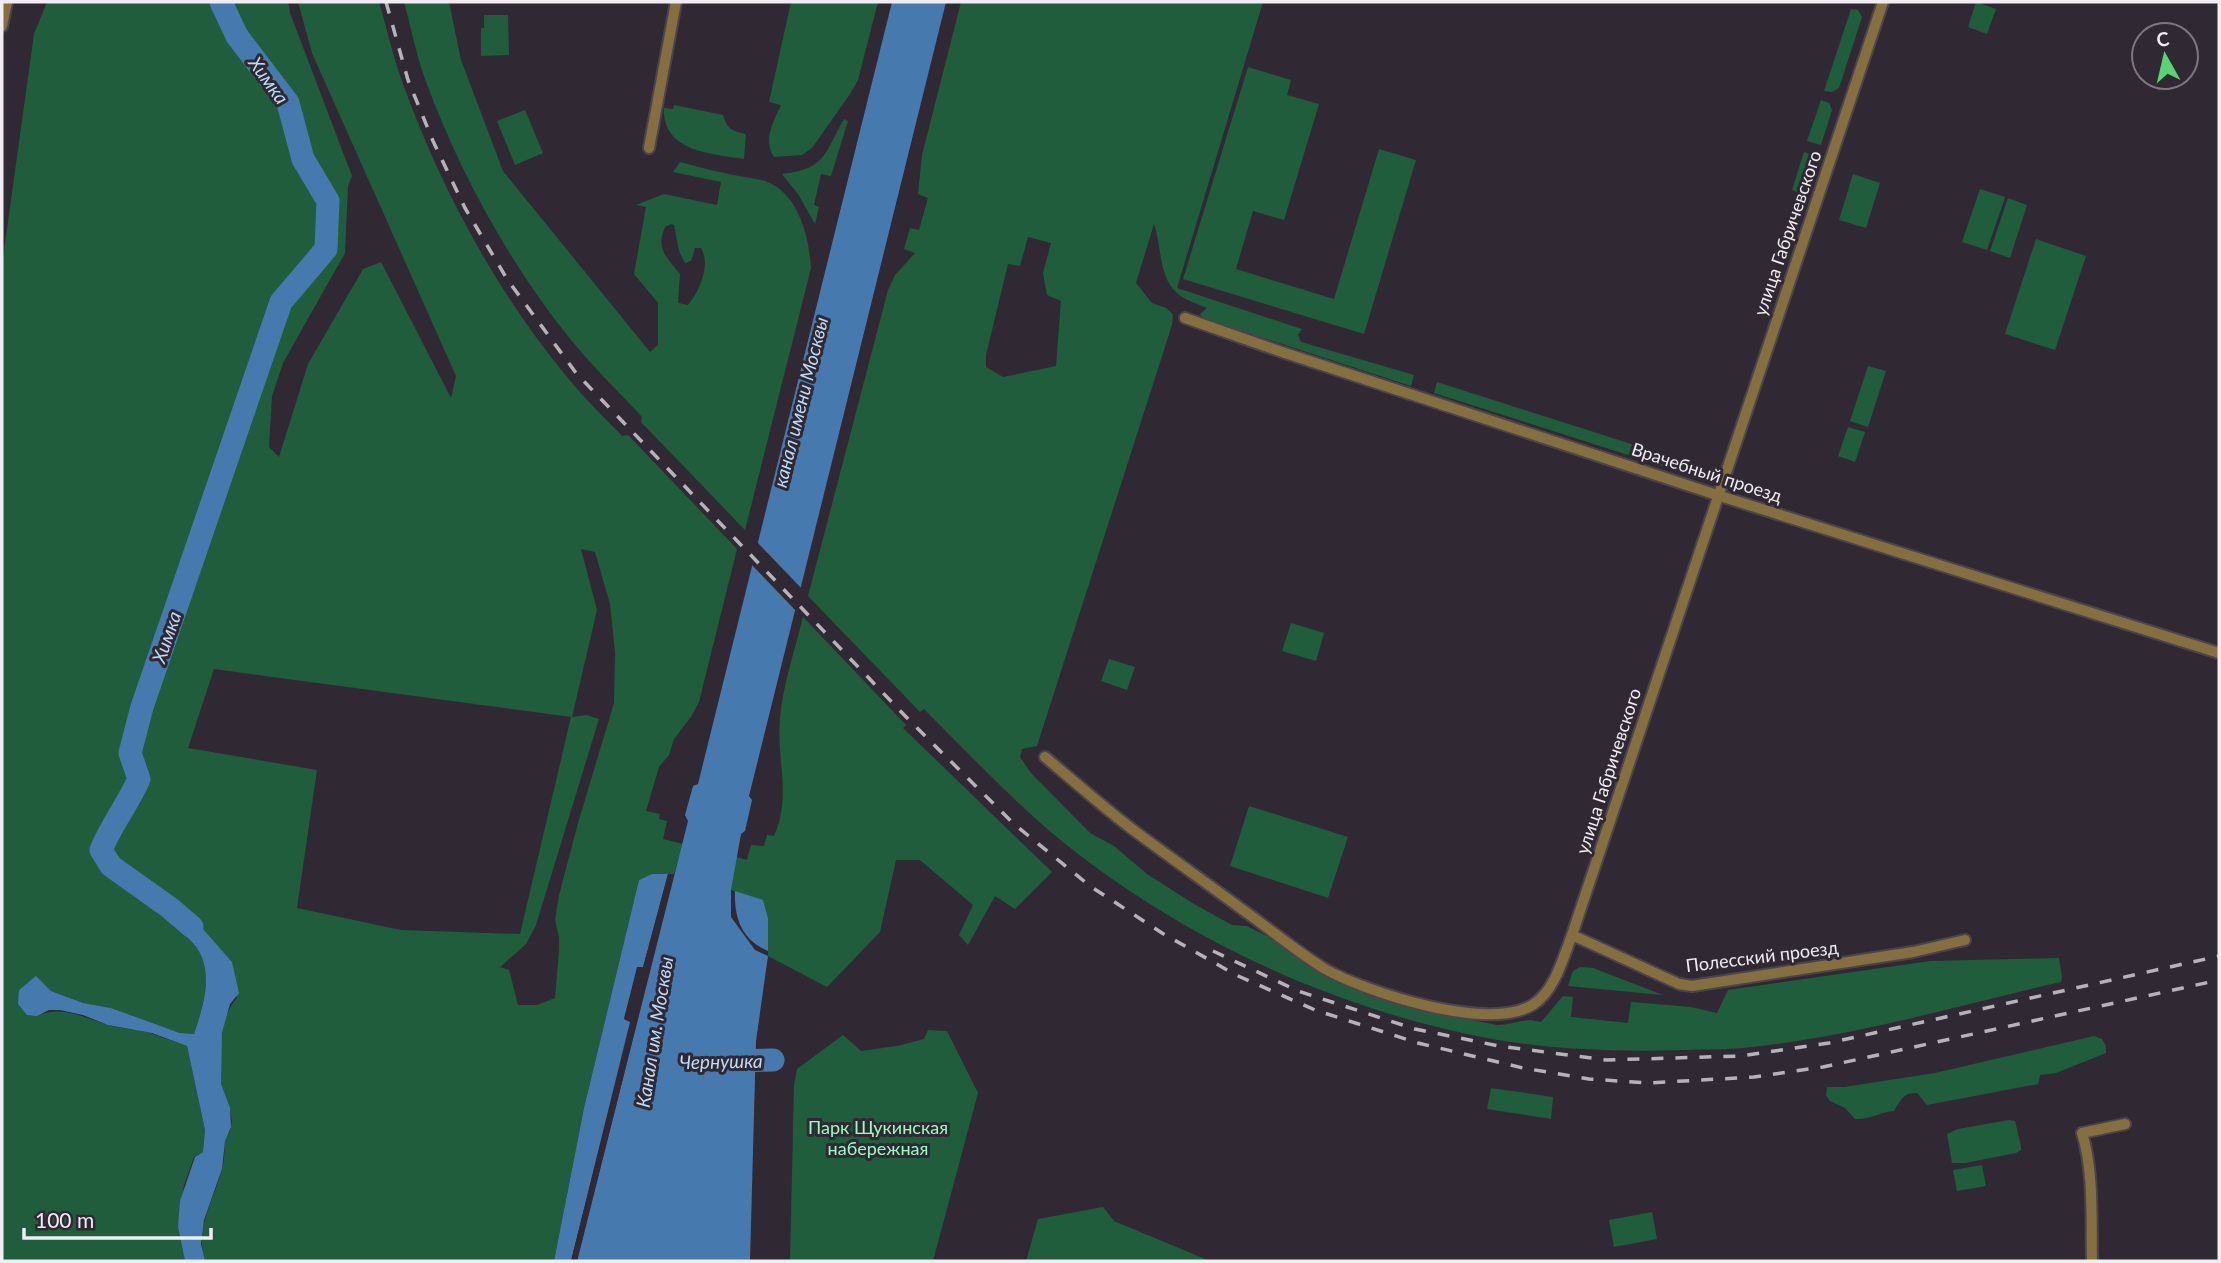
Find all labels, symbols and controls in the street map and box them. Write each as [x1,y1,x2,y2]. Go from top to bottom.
north arrow [2130,21,2200,91]
text: С [2155,26,2171,51]
water label: Химка [244,51,294,108]
street label: улица Габричевского [1748,147,1826,319]
water label: канал имени Москвы [768,314,832,490]
street label: Врачебный проезд [1629,437,1785,507]
water label: Химка [146,608,185,667]
street label: улица Габричевского [1571,685,1645,857]
street label: Полесский проезд [1684,936,1840,976]
water label: Канал им. Москвы [631,955,677,1109]
water label: Чернушка [679,1049,763,1073]
park label: Парк Щукинская набережная [808,1116,948,1159]
scale bar [24,1196,212,1240]
text: 100 m [35,1207,94,1232]

